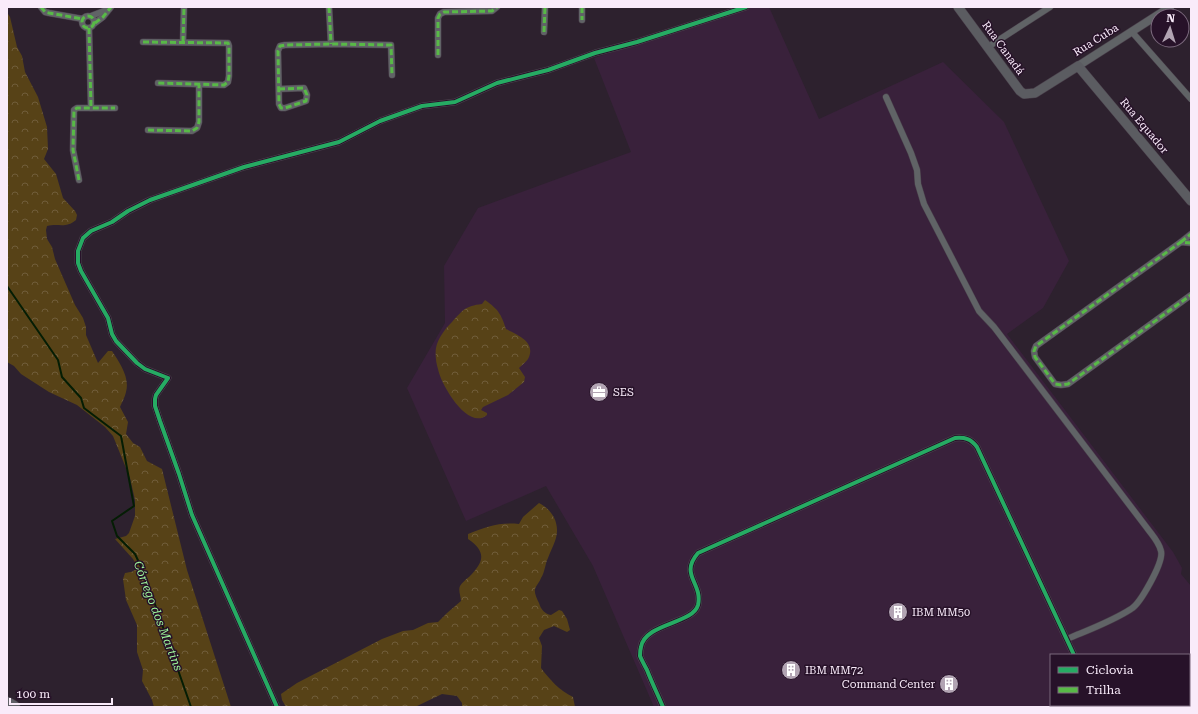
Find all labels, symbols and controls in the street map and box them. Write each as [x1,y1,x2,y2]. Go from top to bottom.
north arrow [1150,8,1190,48]
text: N [1166,12,1176,25]
street label: Rua Canadá [979,19,1027,77]
street label: Rua Cuba [1071,21,1121,59]
street label: Rua Equador [1117,96,1171,157]
office icon: SES [588,381,610,403]
place label: SES [613,386,634,399]
water label: Córrego dos Martins [131,559,186,673]
building icon: IBM MM50 [887,601,909,623]
place label: IBM MM50 [912,606,970,619]
legend [1050,654,1190,706]
building icon: IBM MM72 [780,659,802,681]
text: Ciclovia [1086,663,1134,677]
place label: IBM MM72 [805,664,863,677]
building icon: Command Center [938,673,960,695]
place label: Command Center [842,678,935,691]
scale bar [10,680,112,706]
text: Trilha [1086,683,1121,697]
text: 100 m [16,687,50,701]

